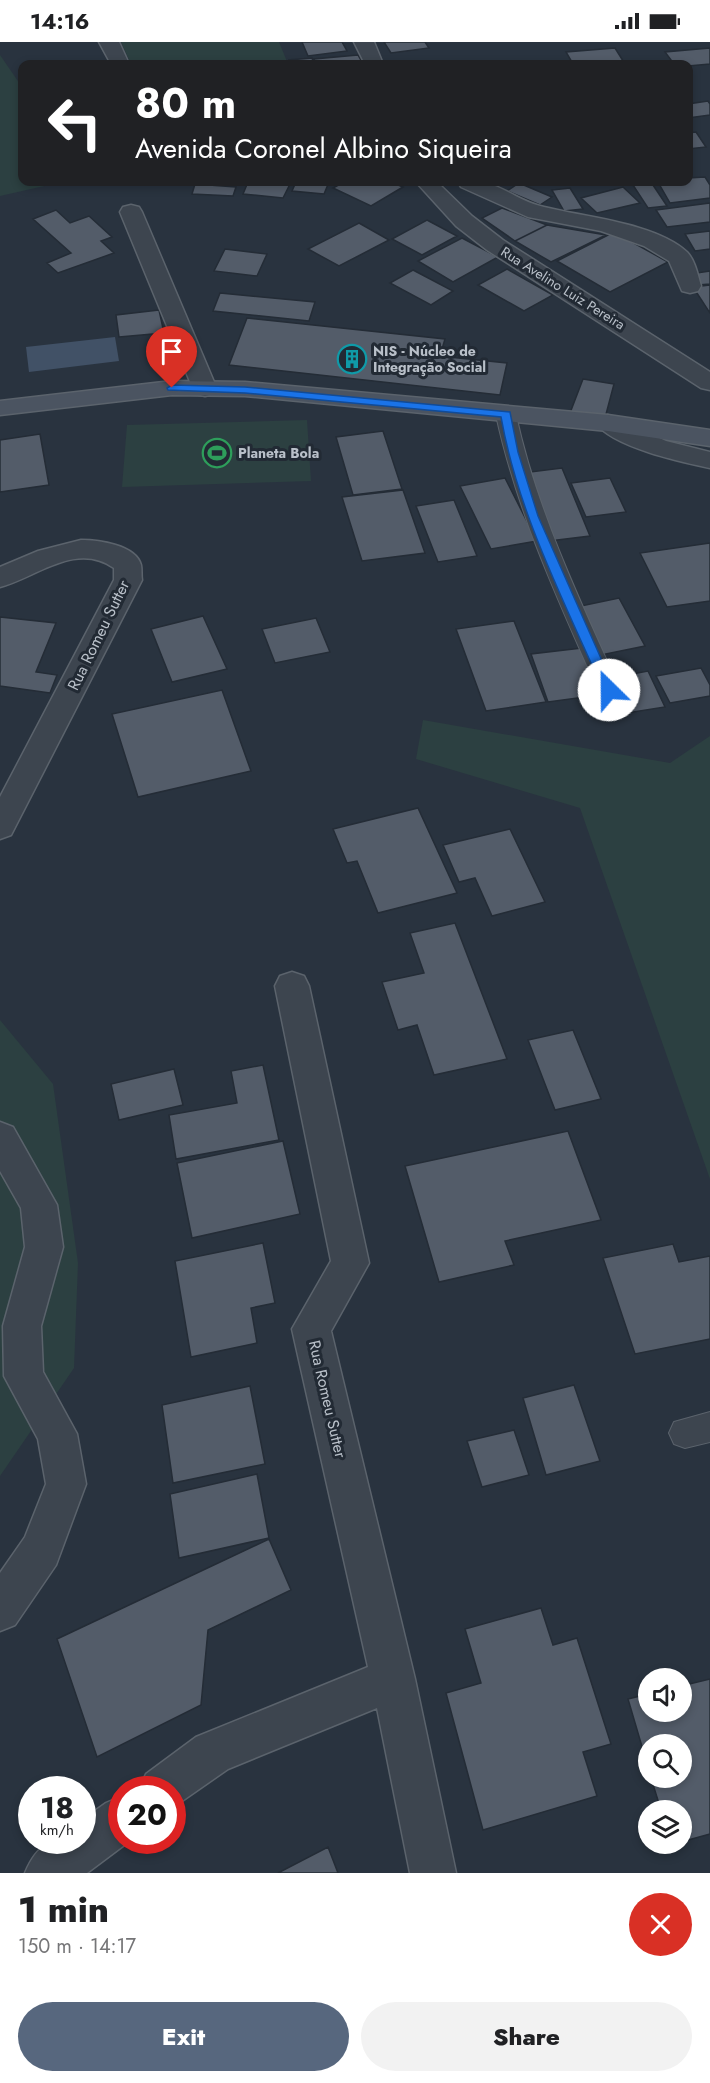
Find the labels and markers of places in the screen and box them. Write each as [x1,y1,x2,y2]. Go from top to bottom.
pin [146,326,197,388]
place label: NIS - Núcleo de Integração Social [373,341,486,377]
building icon: NIS - Núcleo de Integração Social [336,343,368,375]
sports icon: Planeta Bola [201,437,233,469]
place label: Planeta Bola [238,443,319,463]

